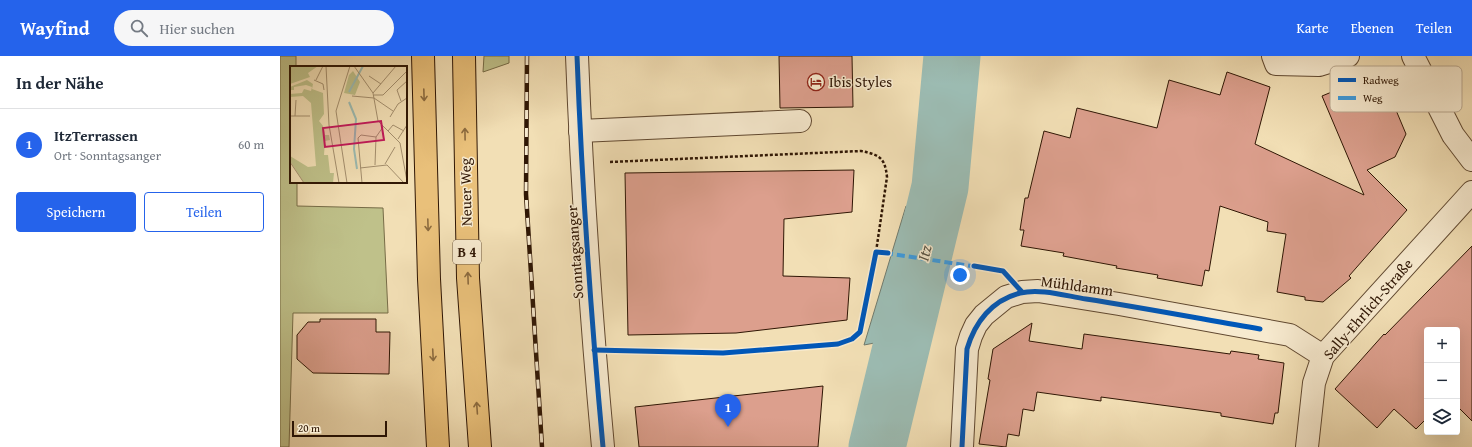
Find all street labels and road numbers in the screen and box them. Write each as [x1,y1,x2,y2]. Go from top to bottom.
street label: Neuer Weg [454,157,477,226]
street label: Sonntagsanger [561,205,588,300]
road number: B 4 [453,240,481,264]
street label: Sally-Ehrlich-Straße [1318,254,1417,364]
street label: Mühldamm [1040,270,1115,301]

